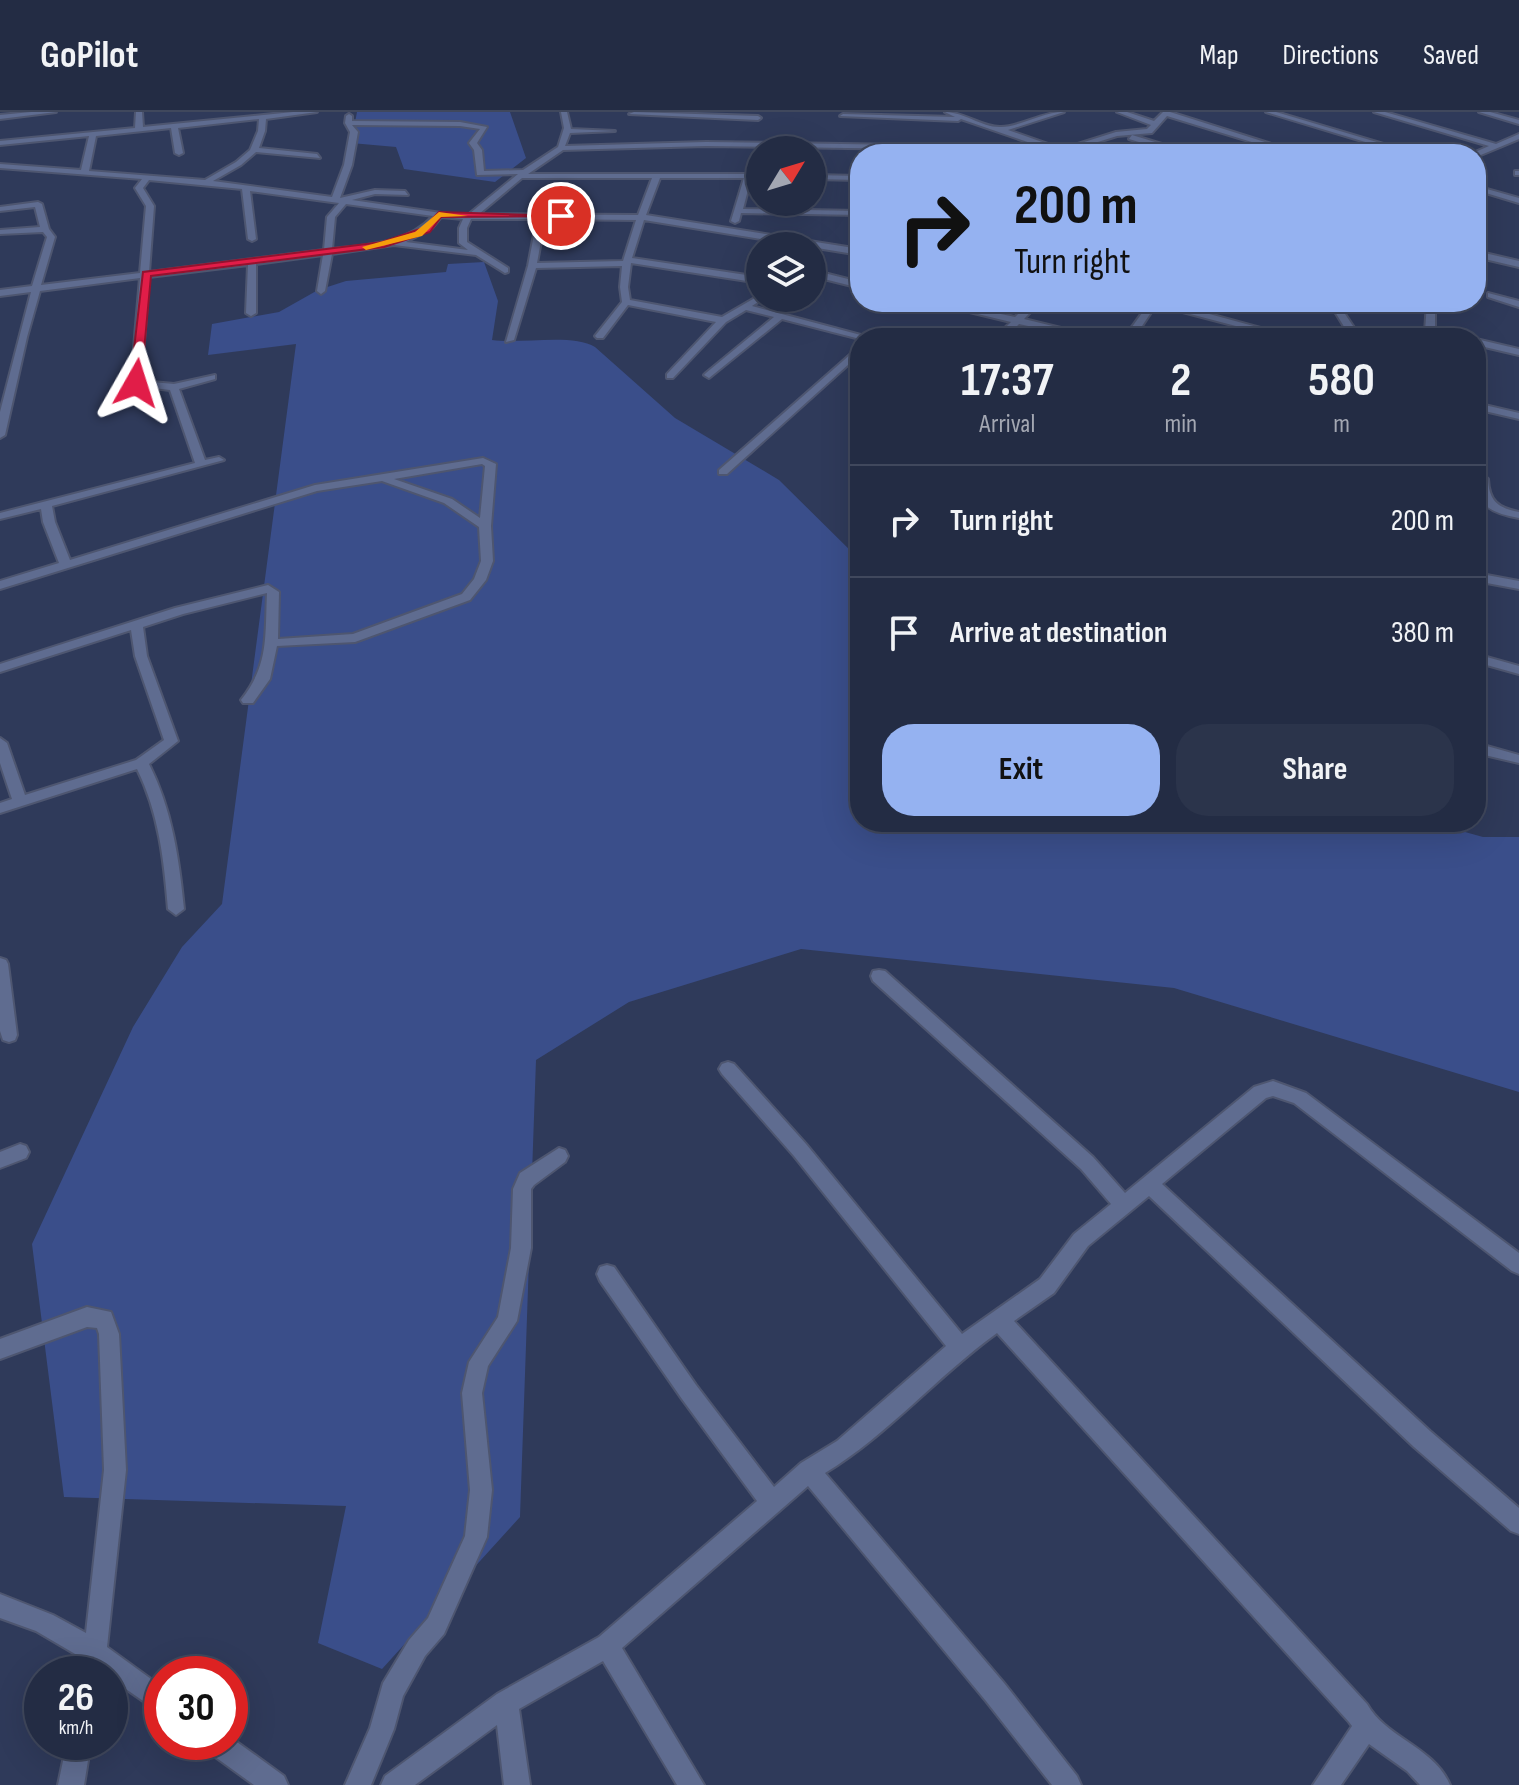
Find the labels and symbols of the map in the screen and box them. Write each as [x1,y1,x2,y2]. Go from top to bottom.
north arrow [746,136,826,216]
pin [527,182,595,250]
position arrow [94,341,178,425]
speed limit sign: 30 [144,1656,248,1760]

